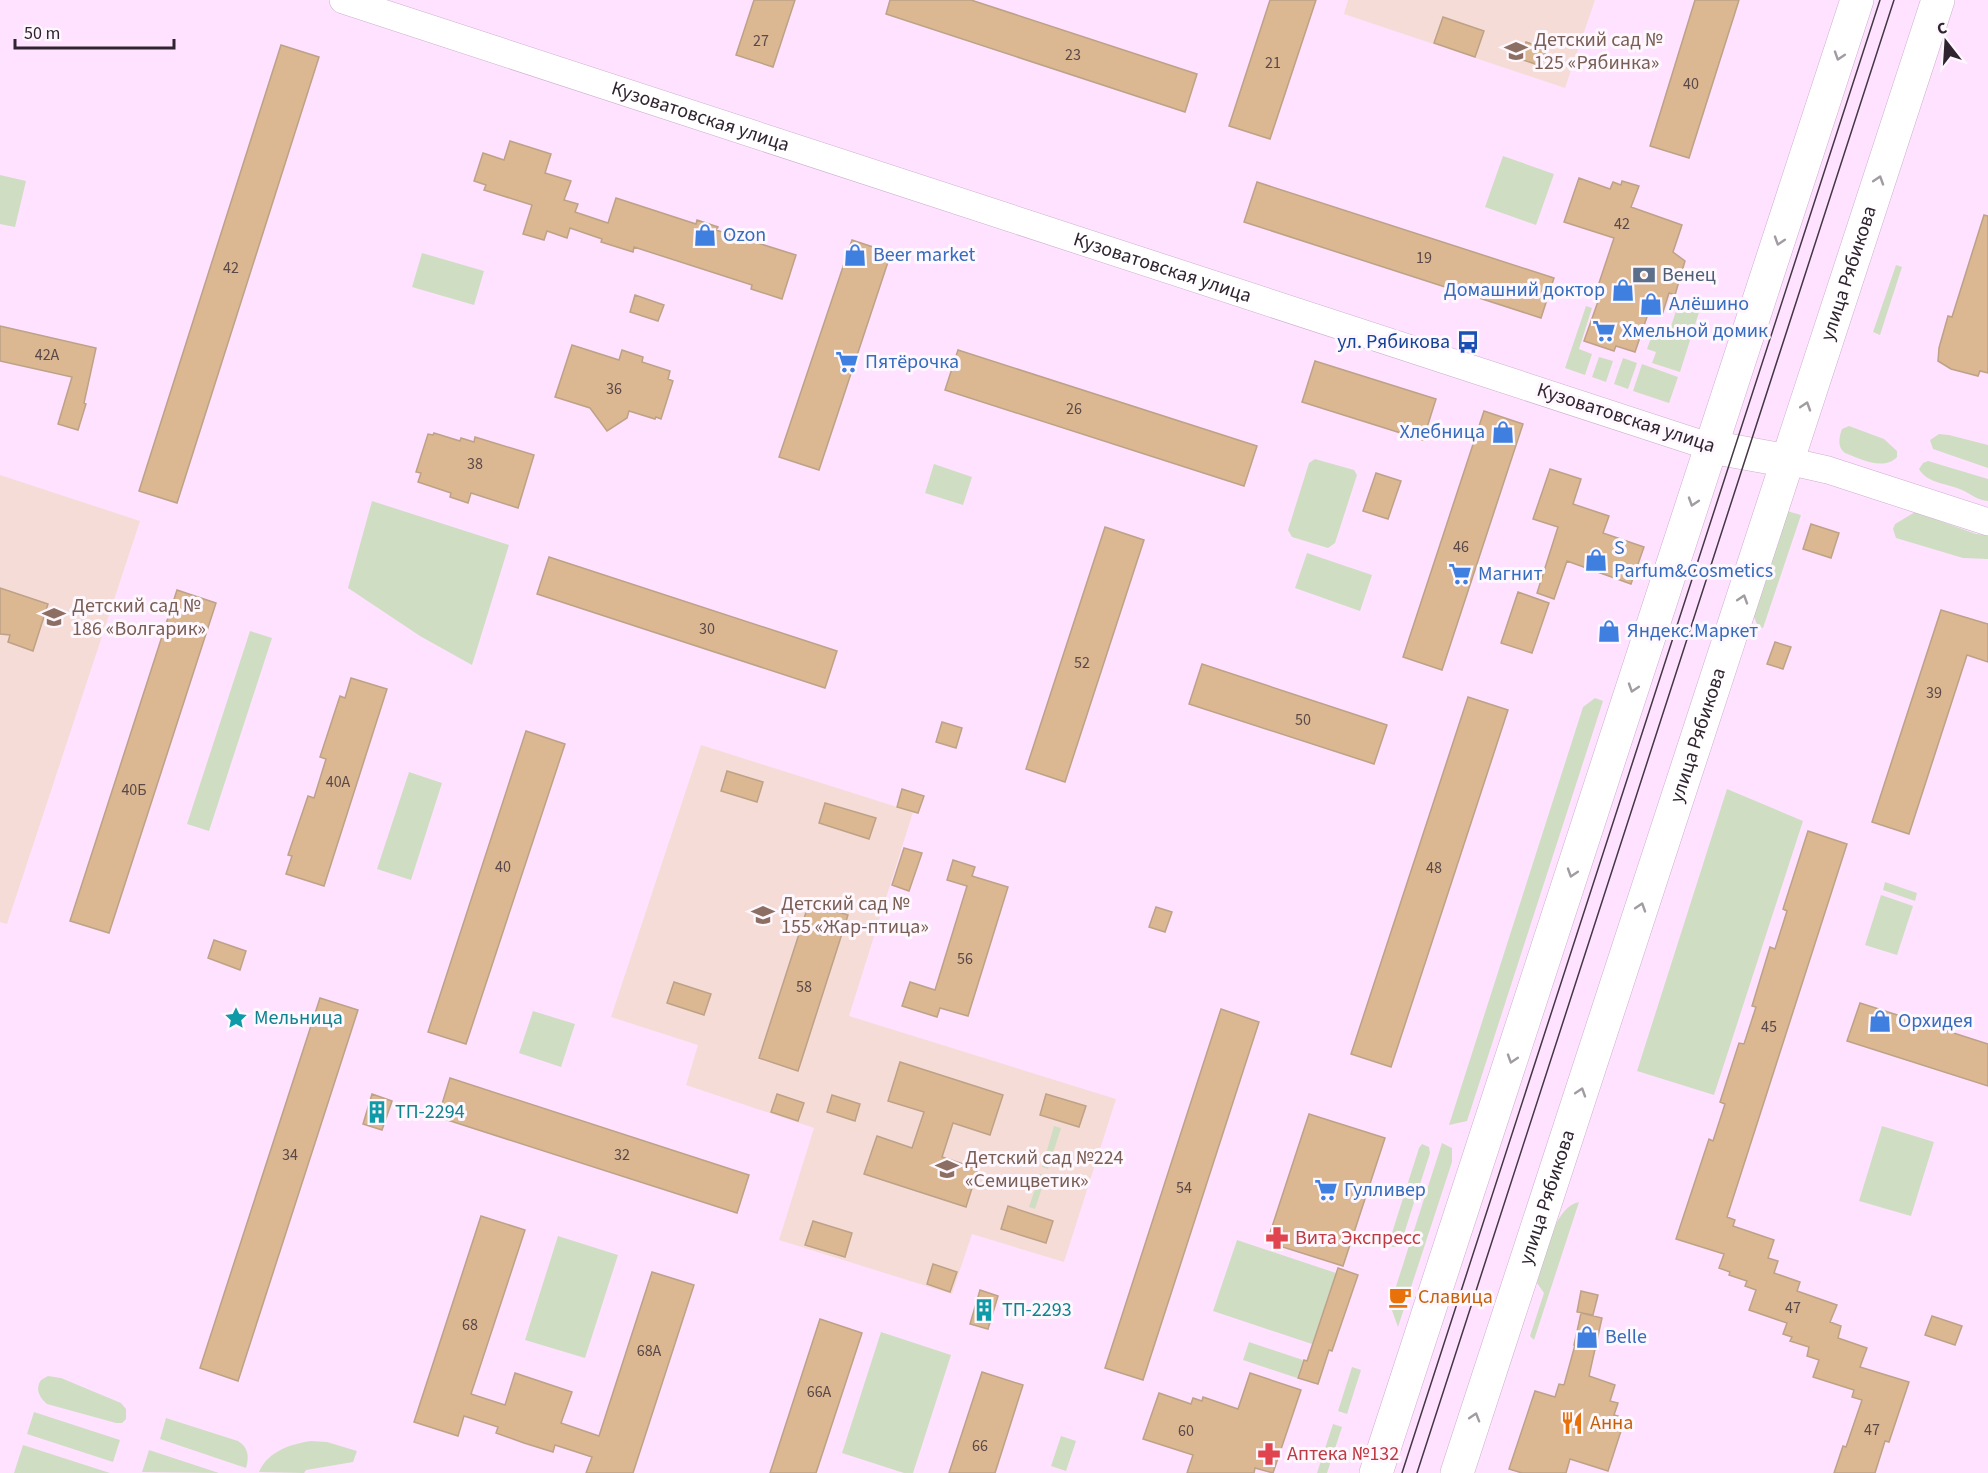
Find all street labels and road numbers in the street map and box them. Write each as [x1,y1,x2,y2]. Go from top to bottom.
street label: Кузоватовская улица [608,75,793,159]
street label: улица Рябикова [1814,202,1884,345]
street label: Кузоватовская улица [1070,226,1255,310]
street label: Кузоватовская улица [1533,376,1719,460]
street label: улица Рябикова [1663,664,1733,806]
street label: улица Рябикова [1512,1126,1582,1268]

